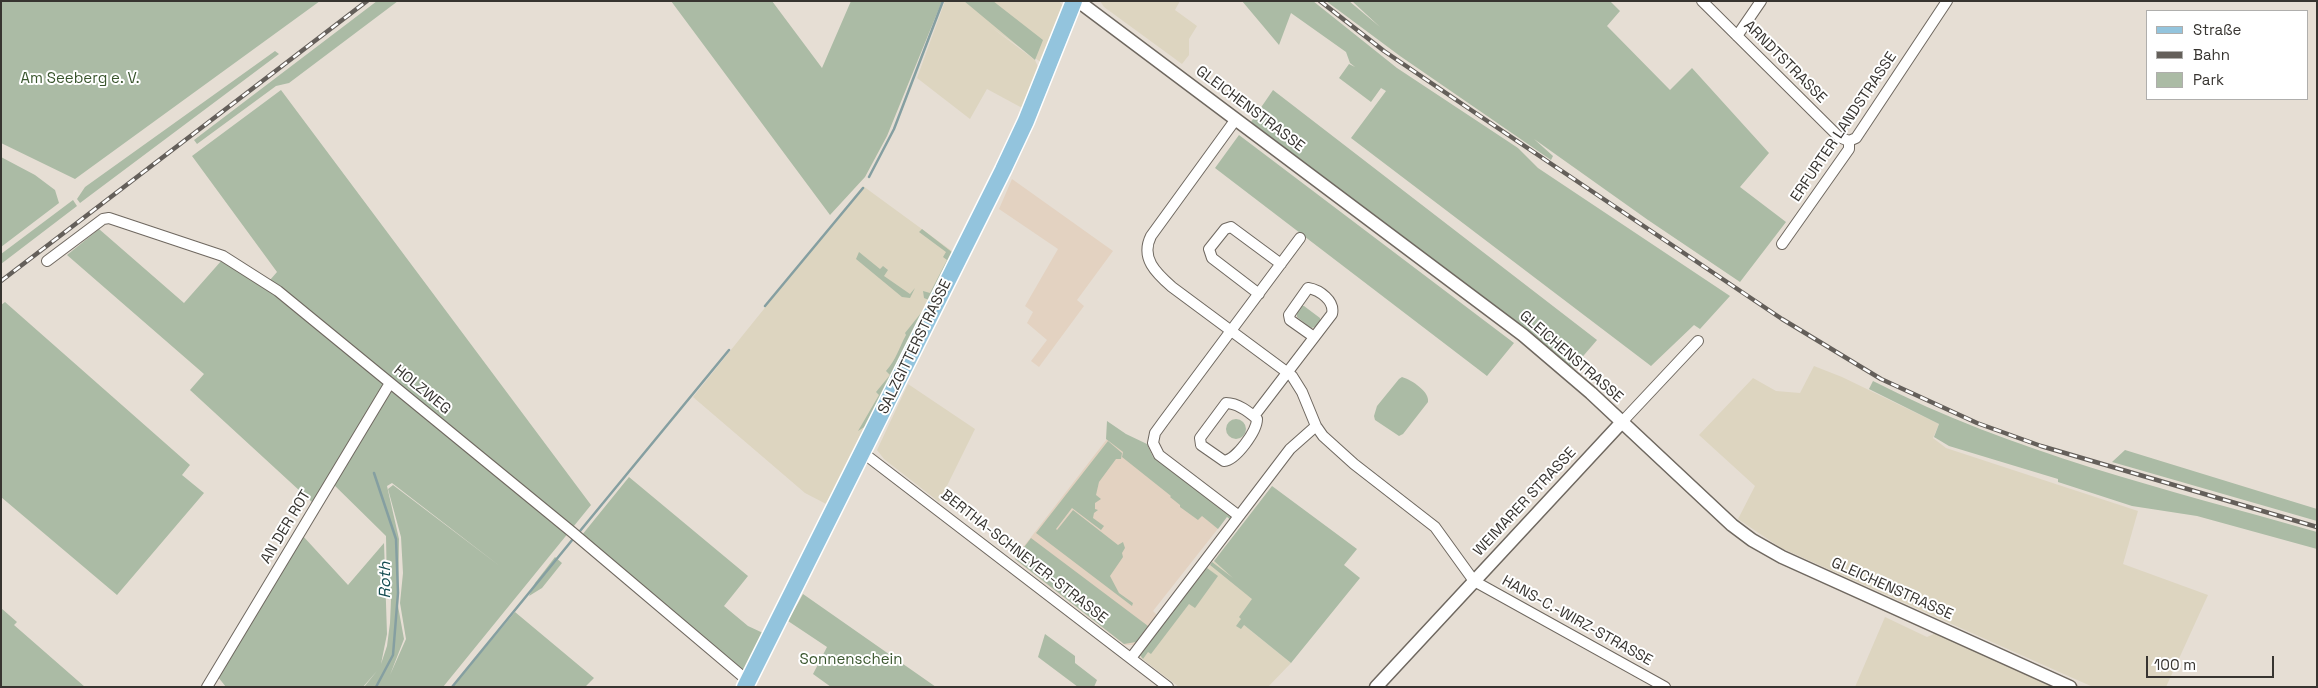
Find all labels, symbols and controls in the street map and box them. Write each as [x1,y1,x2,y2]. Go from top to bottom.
legend [2146,10,2308,100]
street label: ARNDTSTRASSE [1740,17,1830,107]
text: Straße [2193,20,2241,39]
text: Bahn [2193,45,2230,64]
street label: ERFURTER LANDSTRASSE [1787,49,1901,205]
street label: GLEICHENSTRASSE [1192,62,1308,156]
park label: Am Seeberg e. V. [21,70,139,88]
text: Park [2193,70,2224,89]
street label: SALZGITTERSTRASSE [875,277,955,417]
street label: GLEICHENSTRASSE [1516,307,1626,407]
street label: HOLZWEG [390,362,454,418]
street label: WEIMARER STRASSE [1470,444,1580,560]
street label: BERTHA-SCHNEYER-STRASSE [937,486,1111,628]
street label: AN DER ROT [257,487,315,567]
street label: GLEICHENSTRASSE [1828,554,1956,624]
water label: Roth [376,562,396,598]
street label: HANS-C.-WIRZ-STRASSE [1499,572,1655,670]
scale bar [2148,646,2276,678]
park label: Sonnenschein [800,651,902,669]
text: 100 m [2154,655,2196,674]

